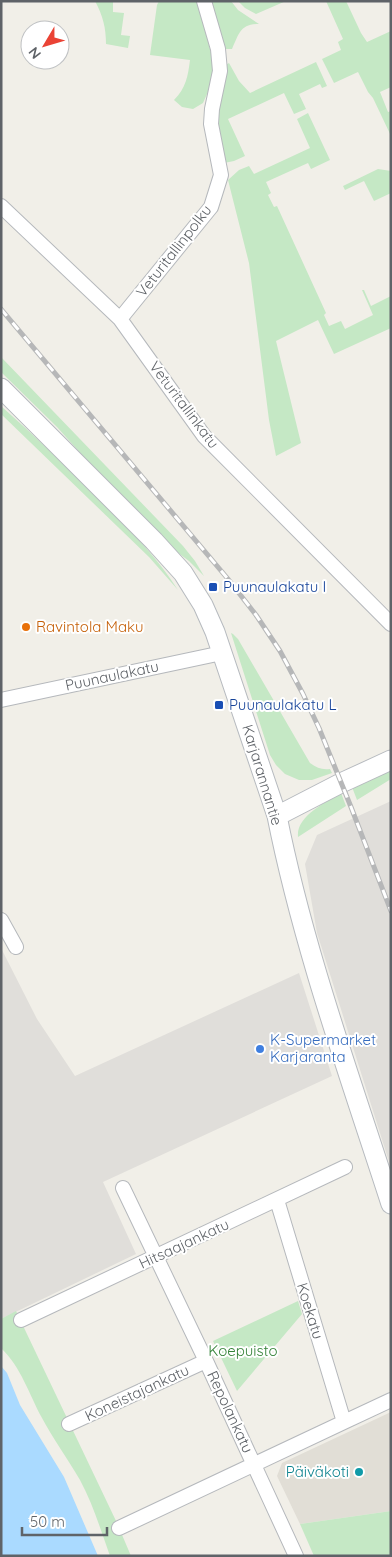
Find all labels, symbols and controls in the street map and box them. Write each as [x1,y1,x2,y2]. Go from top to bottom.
north arrow [20,20,70,70]
text: N [24,43,45,63]
street label: Veturitallinpolku [132,201,215,301]
street label: Veturitallinkatu [145,357,223,452]
place label: Puunaulakatu I [223,577,326,596]
marker: Puunaulakatu I [207,581,219,593]
place label: Ravintola Maku [36,617,144,636]
marker: Ravintola Maku [20,621,32,633]
street label: Puunaulakatu [63,656,160,695]
place label: Puunaulakatu L [229,695,336,714]
marker: Puunaulakatu L [213,699,225,711]
street label: Karjarannantie [238,722,287,828]
place label: K-Supermarket Karjaranta [270,1030,376,1066]
marker: K-Supermarket Karjaranta [254,1043,266,1055]
street label: Hitsaajankatu [136,1214,232,1273]
street label: Koekatu [293,1280,328,1341]
park label: Koepuisto [208,1341,278,1360]
street label: Koneistajankatu [82,1360,192,1425]
street label: Repolankatu [203,1368,258,1456]
place label: Päiväkoti [286,1462,349,1481]
marker: Päiväkoti [353,1466,365,1478]
scale bar [22,1504,108,1536]
text: 50 m [30,1512,65,1531]

